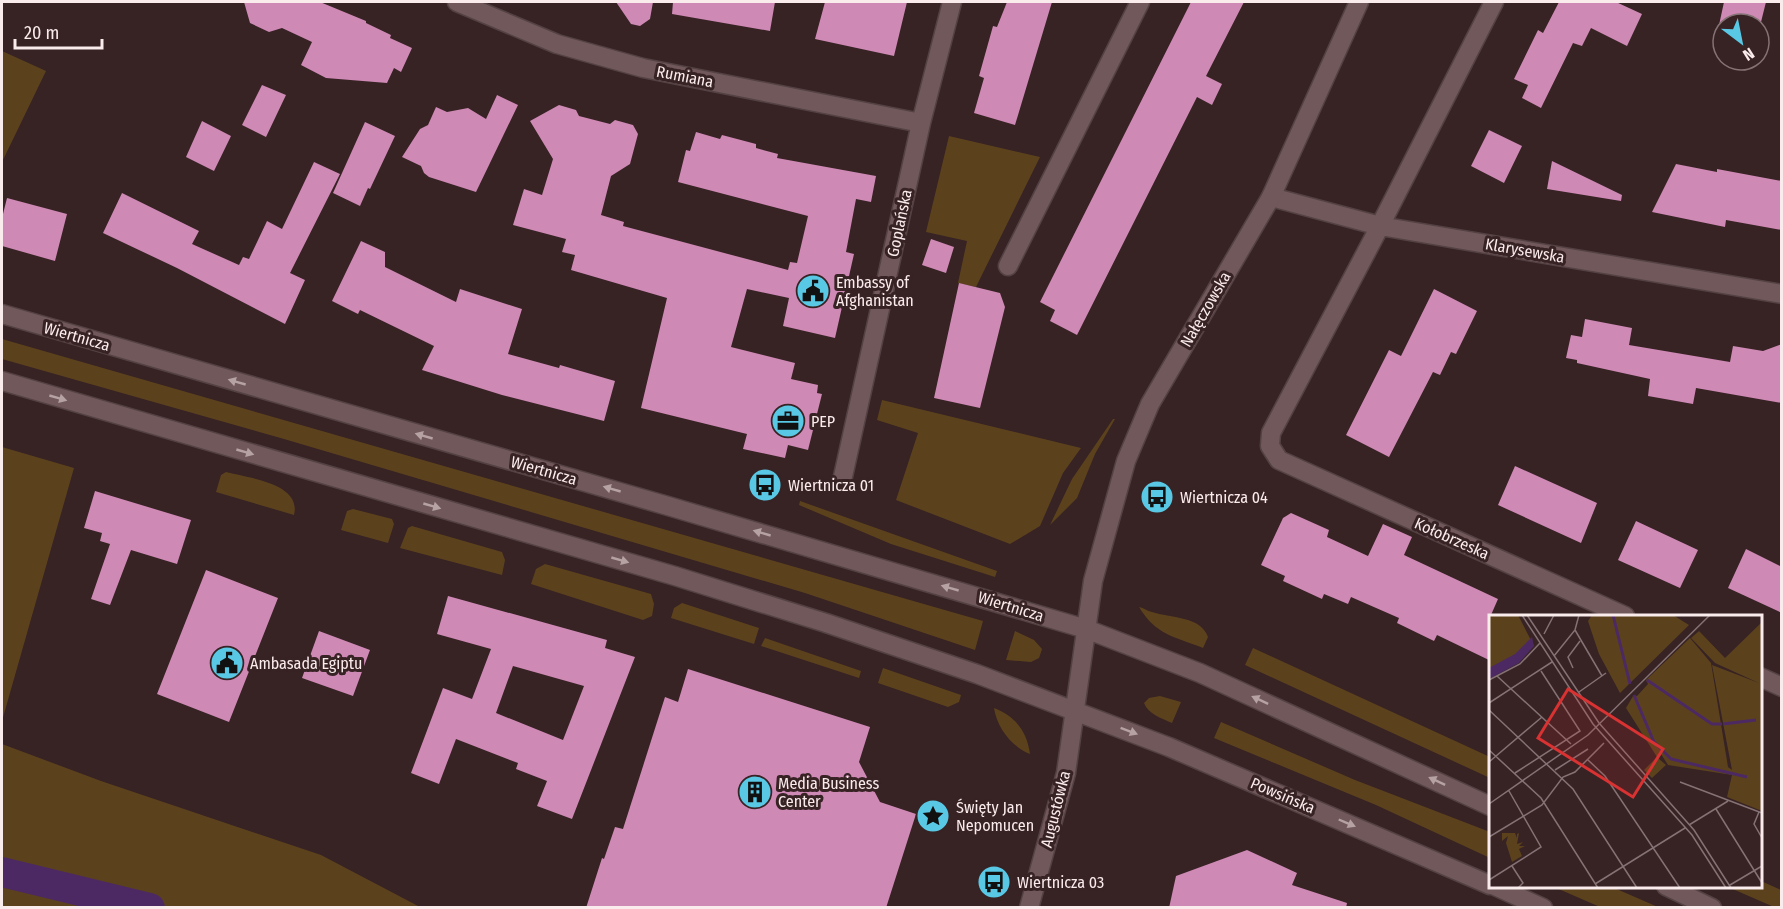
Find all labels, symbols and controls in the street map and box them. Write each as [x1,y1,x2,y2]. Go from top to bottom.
scale bar [15,12,102,50]
north arrow [1711,12,1771,72]
text: 20 m [24,22,59,44]
text: N [1740,44,1758,65]
street label: Rumiana [655,62,715,91]
street label: Goplańska [883,188,916,259]
street label: Klarysewska [1484,234,1566,267]
street label: Nałęczowska [1176,268,1235,350]
public building icon: Embassy of Afghanistan [795,273,831,309]
place label: Embassy of Afghanistan [836,273,914,310]
street label: Wiertnicza [42,318,112,355]
one-way arrow [228,376,246,386]
one-way arrow [49,393,67,403]
office icon: PEP [770,403,806,439]
place label: PEP [811,412,835,431]
one-way arrow [415,430,433,440]
one-way arrow [236,448,254,457]
street label: Wiertnicza [509,452,579,489]
bus stop icon: Wiertnicza 01 [747,467,783,503]
place label: Wiertnicza 01 [788,476,874,495]
bus stop icon: Wiertnicza 04 [1139,479,1175,515]
one-way arrow [602,484,621,494]
place label: Wiertnicza 04 [1180,488,1268,507]
one-way arrow [423,502,441,511]
street label: Kołobrzeska [1412,514,1492,563]
one-way arrow [753,528,771,537]
one-way arrow [610,556,629,566]
one-way arrow [941,583,959,592]
street label: Wiertnicza [976,587,1046,626]
inset map [1489,615,1762,888]
public building icon: Ambasada Egiptu [209,645,245,681]
place label: Ambasada Egiptu [250,654,362,673]
one-way arrow [1251,695,1269,705]
one-way arrow [1120,727,1138,736]
street label: Augustówka [1037,769,1074,849]
street label: Powsińska [1248,773,1318,818]
building icon: Media Business Center [737,774,773,810]
place label: Media Business Center [778,774,879,811]
one-way arrow [1429,777,1446,786]
place icon: Święty Jan Nepomucen [915,798,951,834]
place label: Święty Jan Nepomucen [956,798,1034,835]
one-way arrow [1339,818,1357,828]
bus stop icon: Wiertnicza 03 [976,864,1012,900]
place label: Wiertnicza 03 [1017,873,1104,892]

